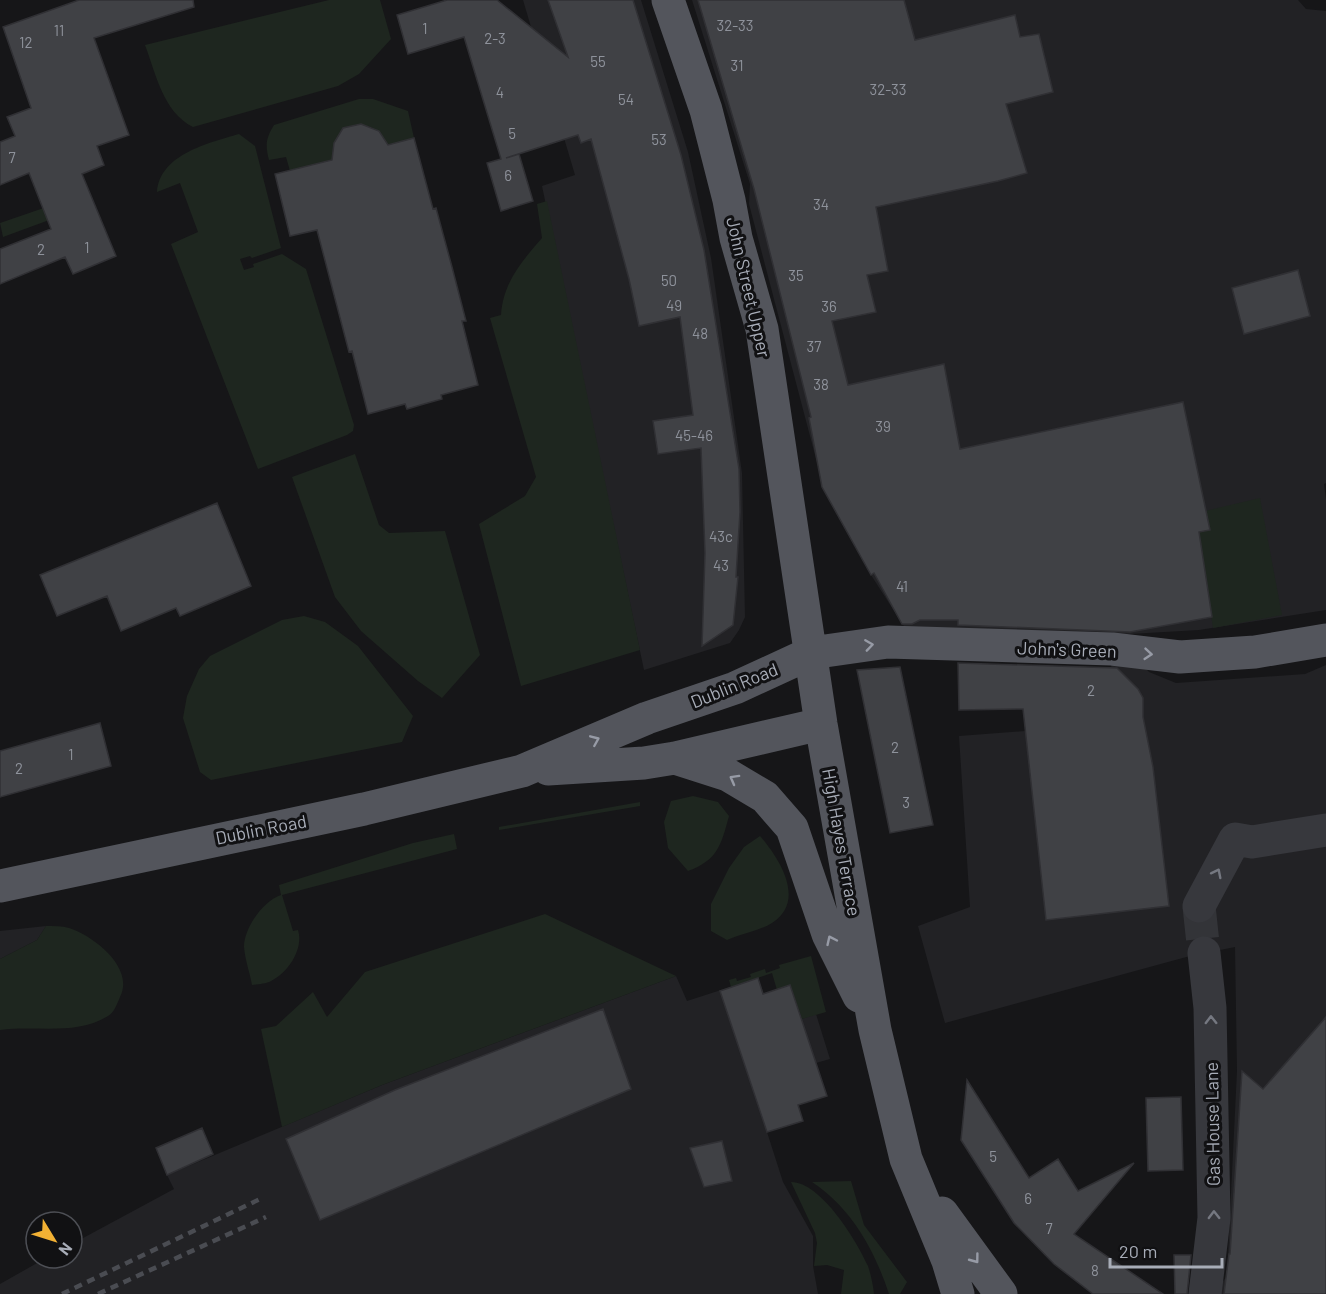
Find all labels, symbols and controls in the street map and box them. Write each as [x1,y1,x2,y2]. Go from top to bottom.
house number: 32-33 [716,16,754,34]
house number: 1 [422,19,428,37]
house number: 11 [54,21,64,39]
house number: 2-3 [484,29,506,47]
house number: 12 [19,33,33,51]
house number: 55 [590,52,606,70]
house number: 31 [731,56,743,74]
house number: 32-33 [869,80,907,98]
house number: 4 [496,83,504,101]
house number: 54 [618,90,634,108]
house number: 5 [508,124,516,142]
house number: 53 [651,130,667,148]
house number: 7 [8,148,16,166]
house number: 6 [504,166,512,184]
house number: 34 [813,195,829,213]
street label: John Street Upper [722,215,776,360]
house number: 1 [84,238,90,256]
house number: 2 [37,240,45,258]
house number: 35 [788,266,804,284]
house number: 50 [661,271,677,289]
house number: 49 [666,296,682,314]
house number: 36 [821,297,837,315]
house number: 48 [692,324,708,342]
house number: 37 [807,337,821,355]
house number: 38 [813,375,829,393]
house number: 39 [875,417,891,435]
house number: 45-46 [675,426,713,444]
house number: 43c [709,527,733,545]
house number: 43 [713,556,729,574]
house number: 41 [896,577,908,595]
street label: John's Green [1017,636,1117,662]
one-way arrow [865,639,874,651]
one-way arrow [1143,647,1152,660]
street label: Dublin Road [687,658,781,712]
house number: 2 [1087,681,1095,699]
one-way arrow [589,735,600,747]
house number: 2 [891,738,899,756]
house number: 1 [68,745,74,763]
house number: 2 [15,759,23,777]
street label: High Hayes Terrace [818,766,866,918]
one-way arrow [730,775,741,786]
house number: 3 [902,793,910,811]
street label: Dublin Road [214,809,308,849]
one-way arrow [1210,869,1221,879]
one-way arrow [826,935,838,946]
one-way arrow [1204,1016,1217,1025]
street label: Gas House Lane [1200,1062,1224,1186]
house number: 5 [989,1147,997,1165]
house number: 6 [1024,1189,1032,1207]
north arrow [24,1210,84,1270]
one-way arrow [1208,1211,1220,1220]
house number: 7 [1045,1219,1053,1237]
scale bar [1110,1231,1222,1269]
text: N [55,1240,77,1260]
text: 20 m [1119,1240,1157,1262]
one-way arrow [967,1252,978,1263]
house number: 8 [1091,1261,1099,1279]

